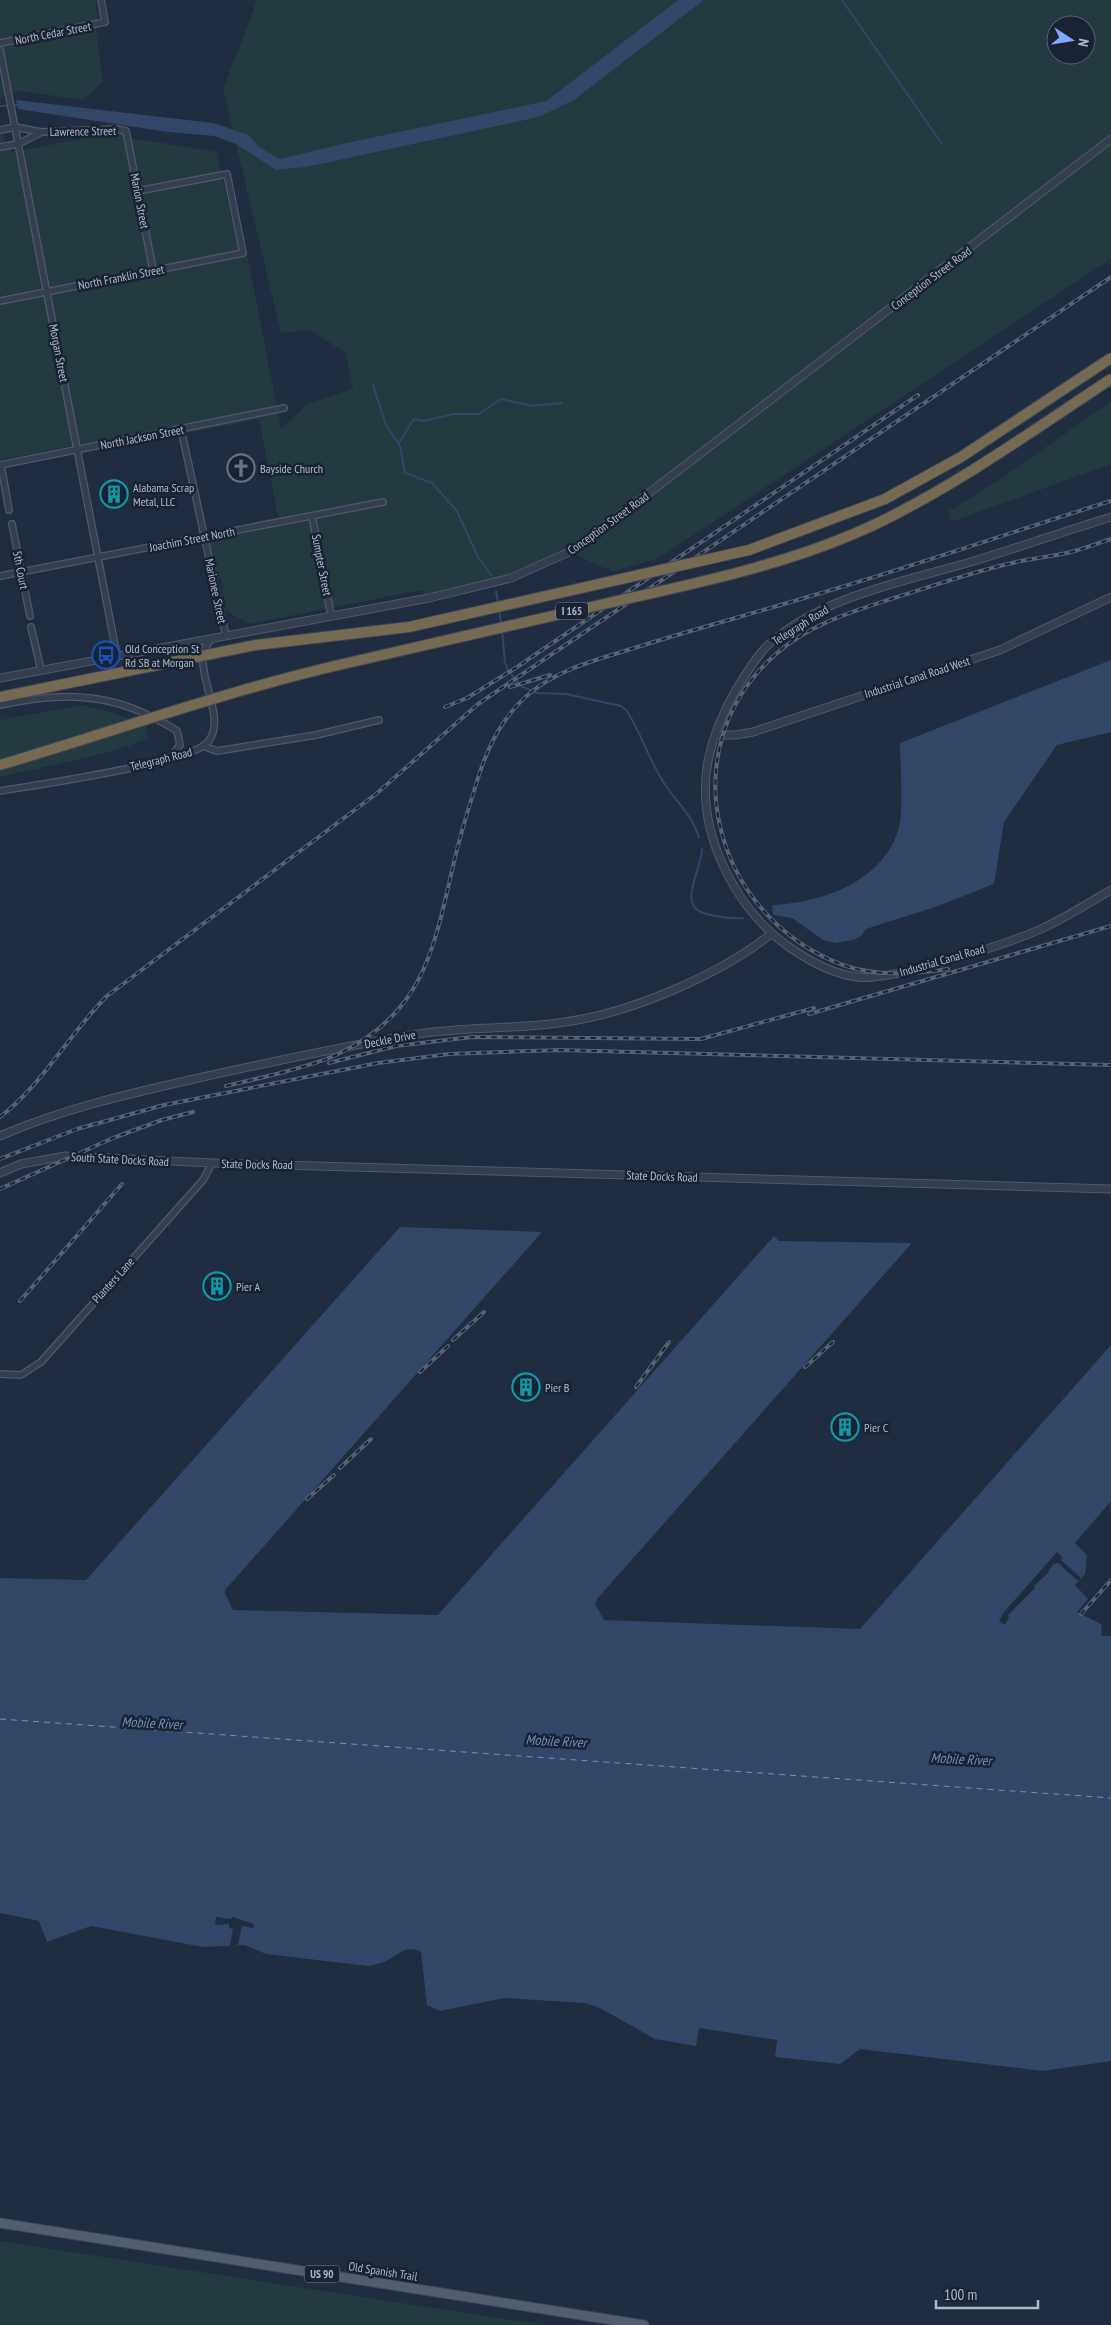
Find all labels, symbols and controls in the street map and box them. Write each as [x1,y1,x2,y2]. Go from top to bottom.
north arrow [1046,15,1096,65]
street label: North Cedar Street [14,18,93,48]
text: N [1074,37,1093,48]
street label: Lawrence Street [50,123,117,139]
street label: Marion Street [127,172,153,231]
street label: Conception Street Road [888,243,974,313]
street label: North Franklin Street [77,261,166,293]
street label: Morgan Street [46,323,72,384]
street label: North Jackson Street [99,421,186,452]
church icon: Bayside Church [226,453,256,483]
place label: Bayside Church [260,461,323,476]
building icon: Alabama Scrap Metal, LLC [99,479,129,509]
place label: Alabama Scrap Metal, LLC [133,480,194,509]
street label: Conception Street Road [565,489,651,557]
street label: Joachim Street North [147,523,236,555]
street label: Sumpter Street [309,533,335,598]
street label: 5th Court [10,549,32,591]
street label: Marionee Street [202,557,230,626]
road number: I 165 [556,602,588,620]
street label: Telegraph Road [769,602,831,648]
bus stop icon: Old Conception St Rd SB at Morgan [91,640,121,670]
place label: Old Conception St Rd SB at Morgan [125,641,200,670]
street label: Industrial Canal Road West [862,653,972,701]
street label: Telegraph Road [128,744,194,774]
street label: Industrial Canal Road [898,941,986,979]
street label: Deckle Drive [363,1027,417,1051]
street label: South State Docks Road [71,1149,169,1169]
street label: State Docks Road [221,1156,293,1172]
street label: State Docks Road [626,1167,698,1185]
street label: Planters Lane [89,1254,137,1306]
building icon: Pier A [202,1271,232,1301]
place label: Pier A [236,1279,260,1294]
building icon: Pier B [511,1372,541,1402]
place label: Pier B [545,1380,570,1395]
building icon: Pier C [830,1412,860,1442]
place label: Pier C [864,1420,889,1435]
water label: Mobile River [121,1712,185,1734]
water label: Mobile River [525,1730,589,1752]
water label: Mobile River [930,1748,994,1770]
street label: Old Spanish Trail [347,2258,419,2284]
road number: US 90 [304,2266,340,2282]
scale bar [936,2278,1038,2310]
text: 100 m [944,2285,977,2304]

